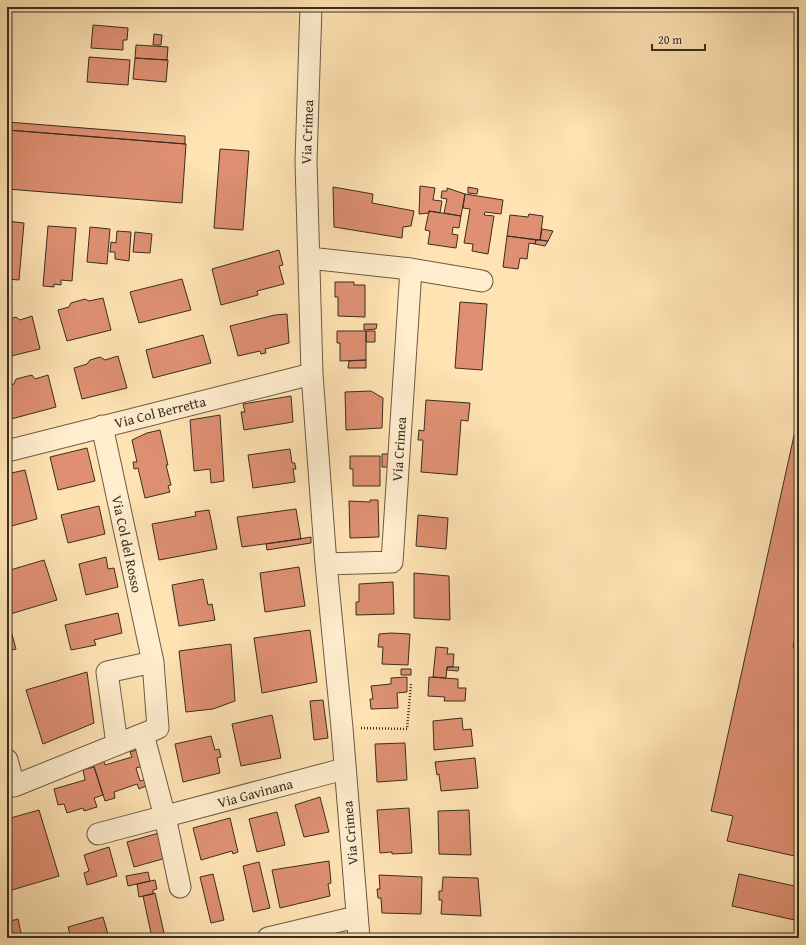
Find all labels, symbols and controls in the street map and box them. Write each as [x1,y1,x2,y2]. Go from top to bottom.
scale bar [652,26,705,52]
text: 20 m [658,31,682,48]
street label: Via Crimea [296,99,318,165]
street label: Via Col Berretta [112,391,208,433]
street label: Via Crimea [387,416,411,482]
street label: Via Col del Rosso [107,493,147,595]
street label: Via Gavinana [215,773,295,813]
street label: Via Crimea [337,800,363,866]

